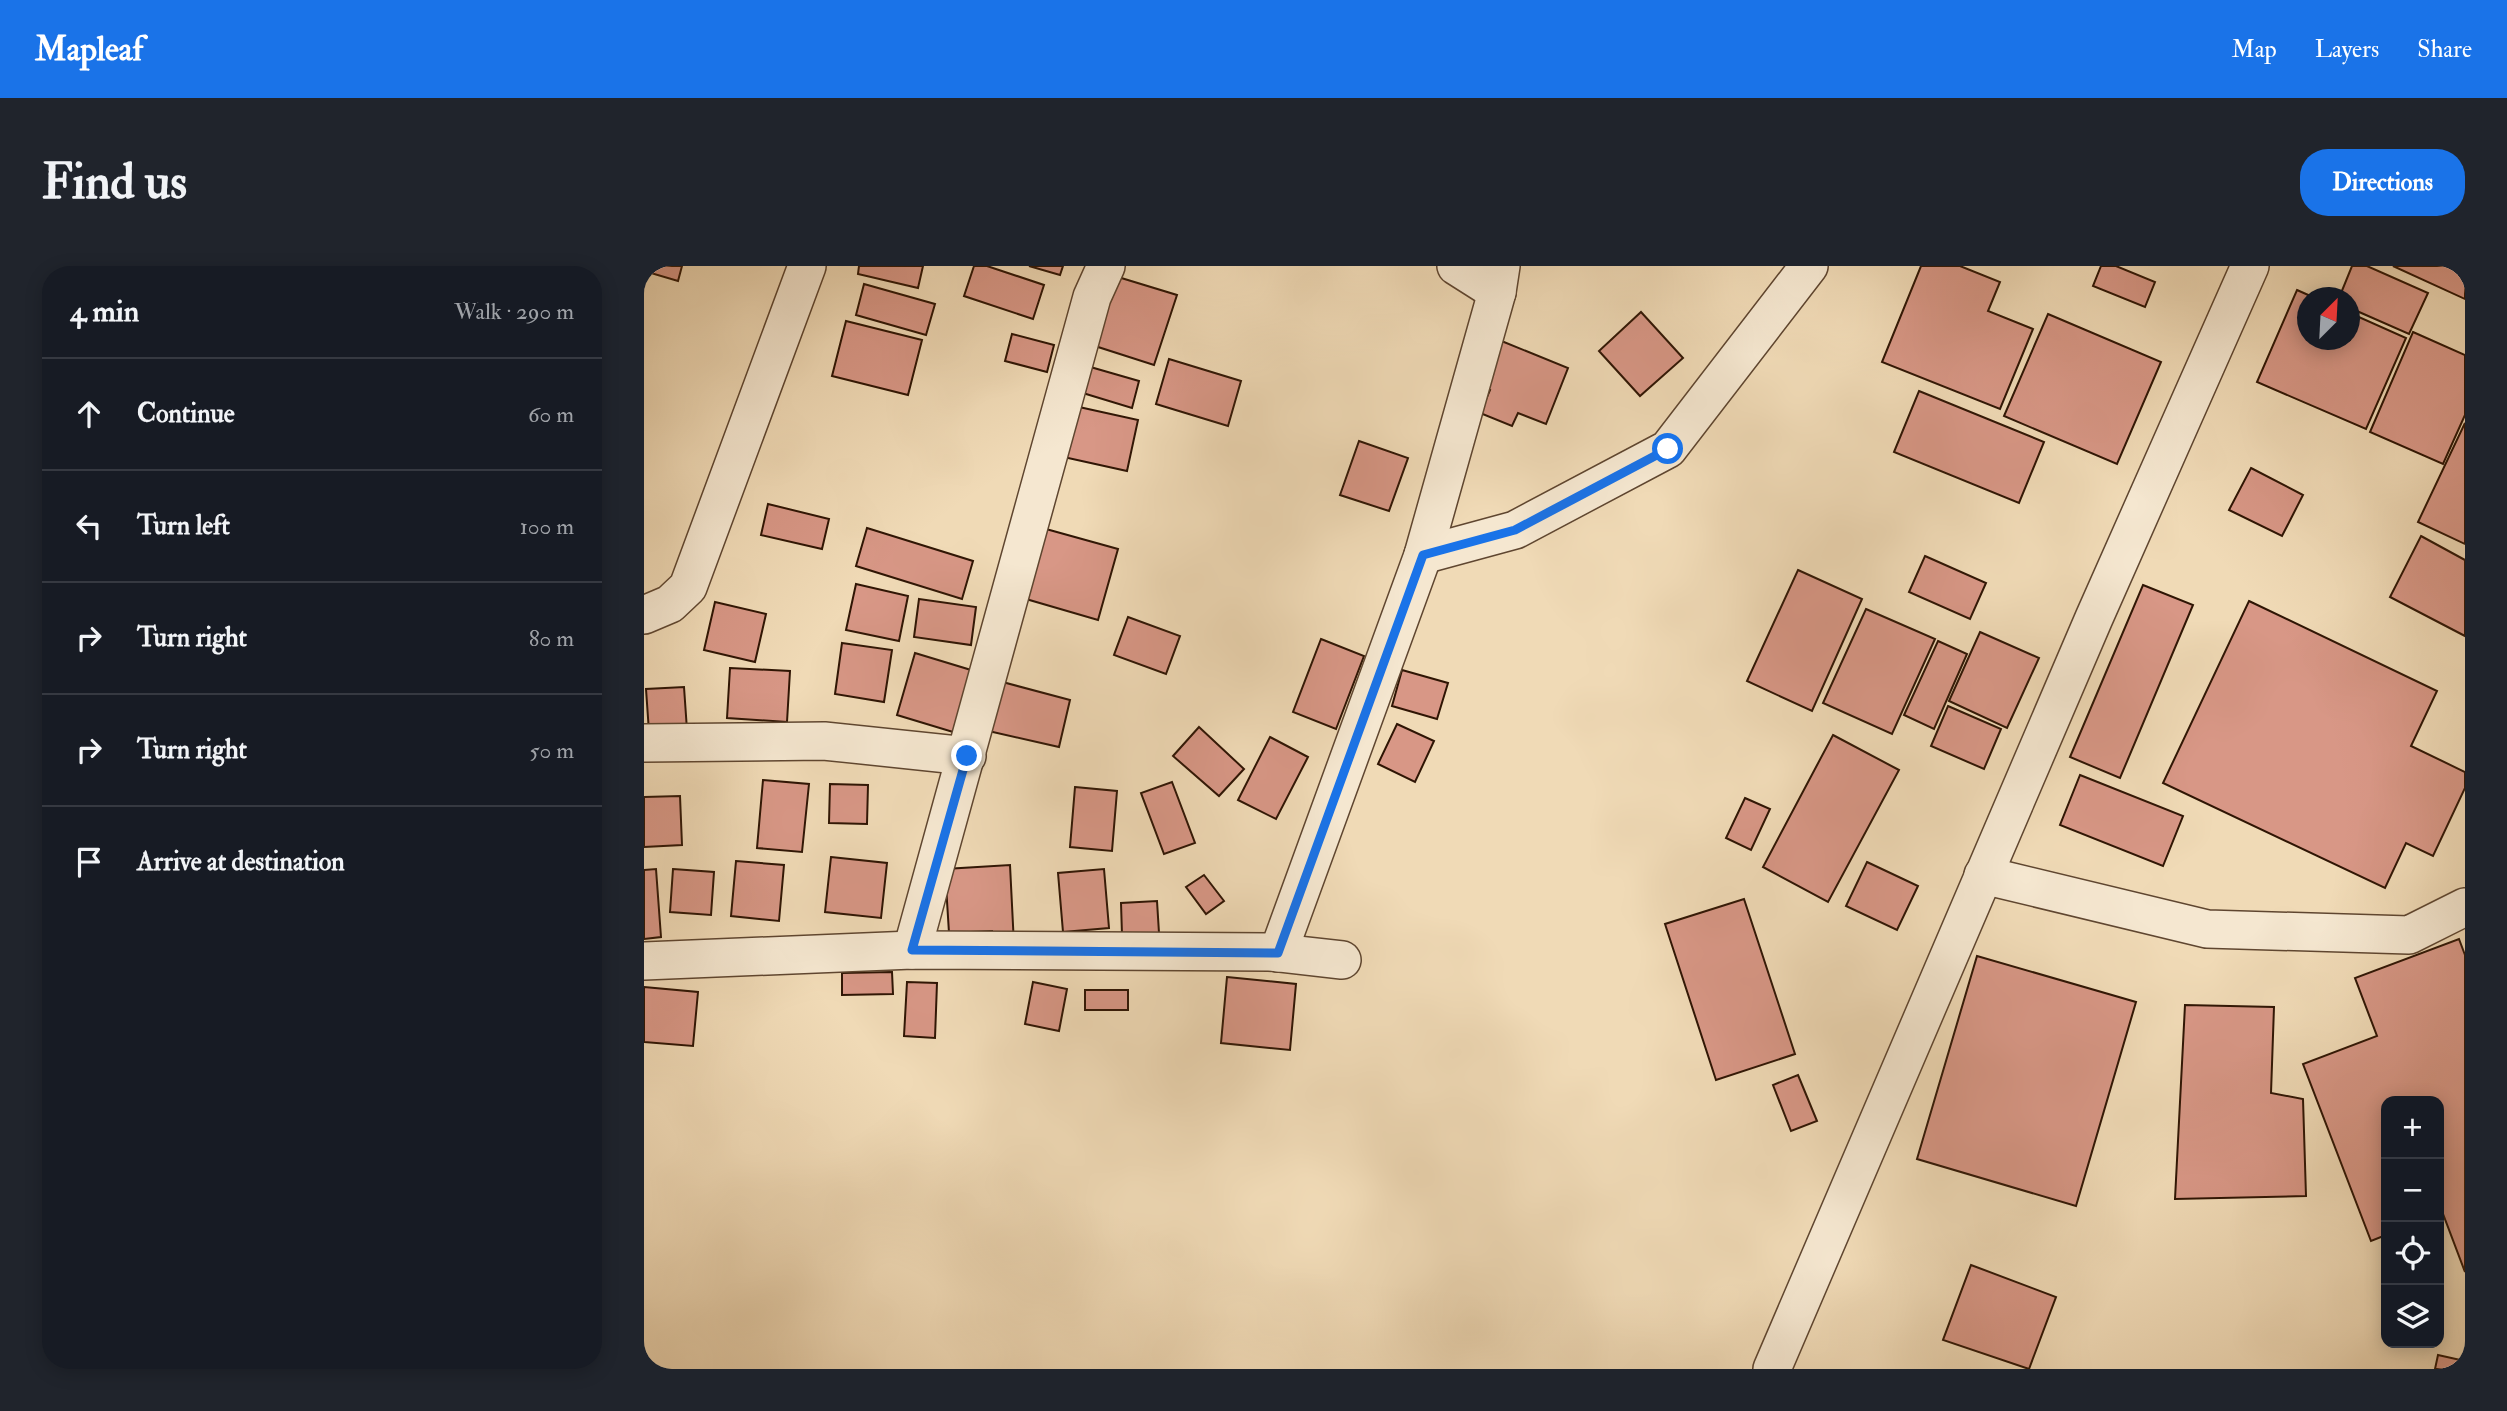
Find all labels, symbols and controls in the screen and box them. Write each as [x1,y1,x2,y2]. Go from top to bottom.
text: Mapleaf [35,29,143,70]
text: Map [2232,34,2277,65]
text: Layers [2315,34,2379,65]
text: Share [2417,34,2472,65]
button: Directions [2300,149,2465,216]
text: Find us [42,152,187,213]
north arrow [2297,287,2360,350]
text: 4 min [70,293,139,330]
text: Walk · 290 m [454,297,574,326]
icon: ahead [70,395,108,433]
text: Continue [137,398,235,430]
text: 60 m [528,400,574,429]
route start [1652,433,1683,464]
icon: left [70,507,108,545]
text: Turn left [137,510,230,542]
text: 100 m [520,512,574,541]
icon: right [70,619,108,657]
text: Turn right [137,622,247,654]
text: 80 m [529,624,574,653]
icon: right [70,731,108,769]
text: Turn right [137,734,247,766]
text: 50 m [530,736,574,765]
route end [951,740,982,771]
icon: arrive [70,843,108,881]
text: Arrive at destination [137,846,345,878]
map controls [2381,1096,2444,1348]
button: + [2381,1096,2444,1159]
button: − [2381,1159,2444,1222]
button: locate [2381,1222,2444,1285]
button: layers [2381,1285,2444,1348]

